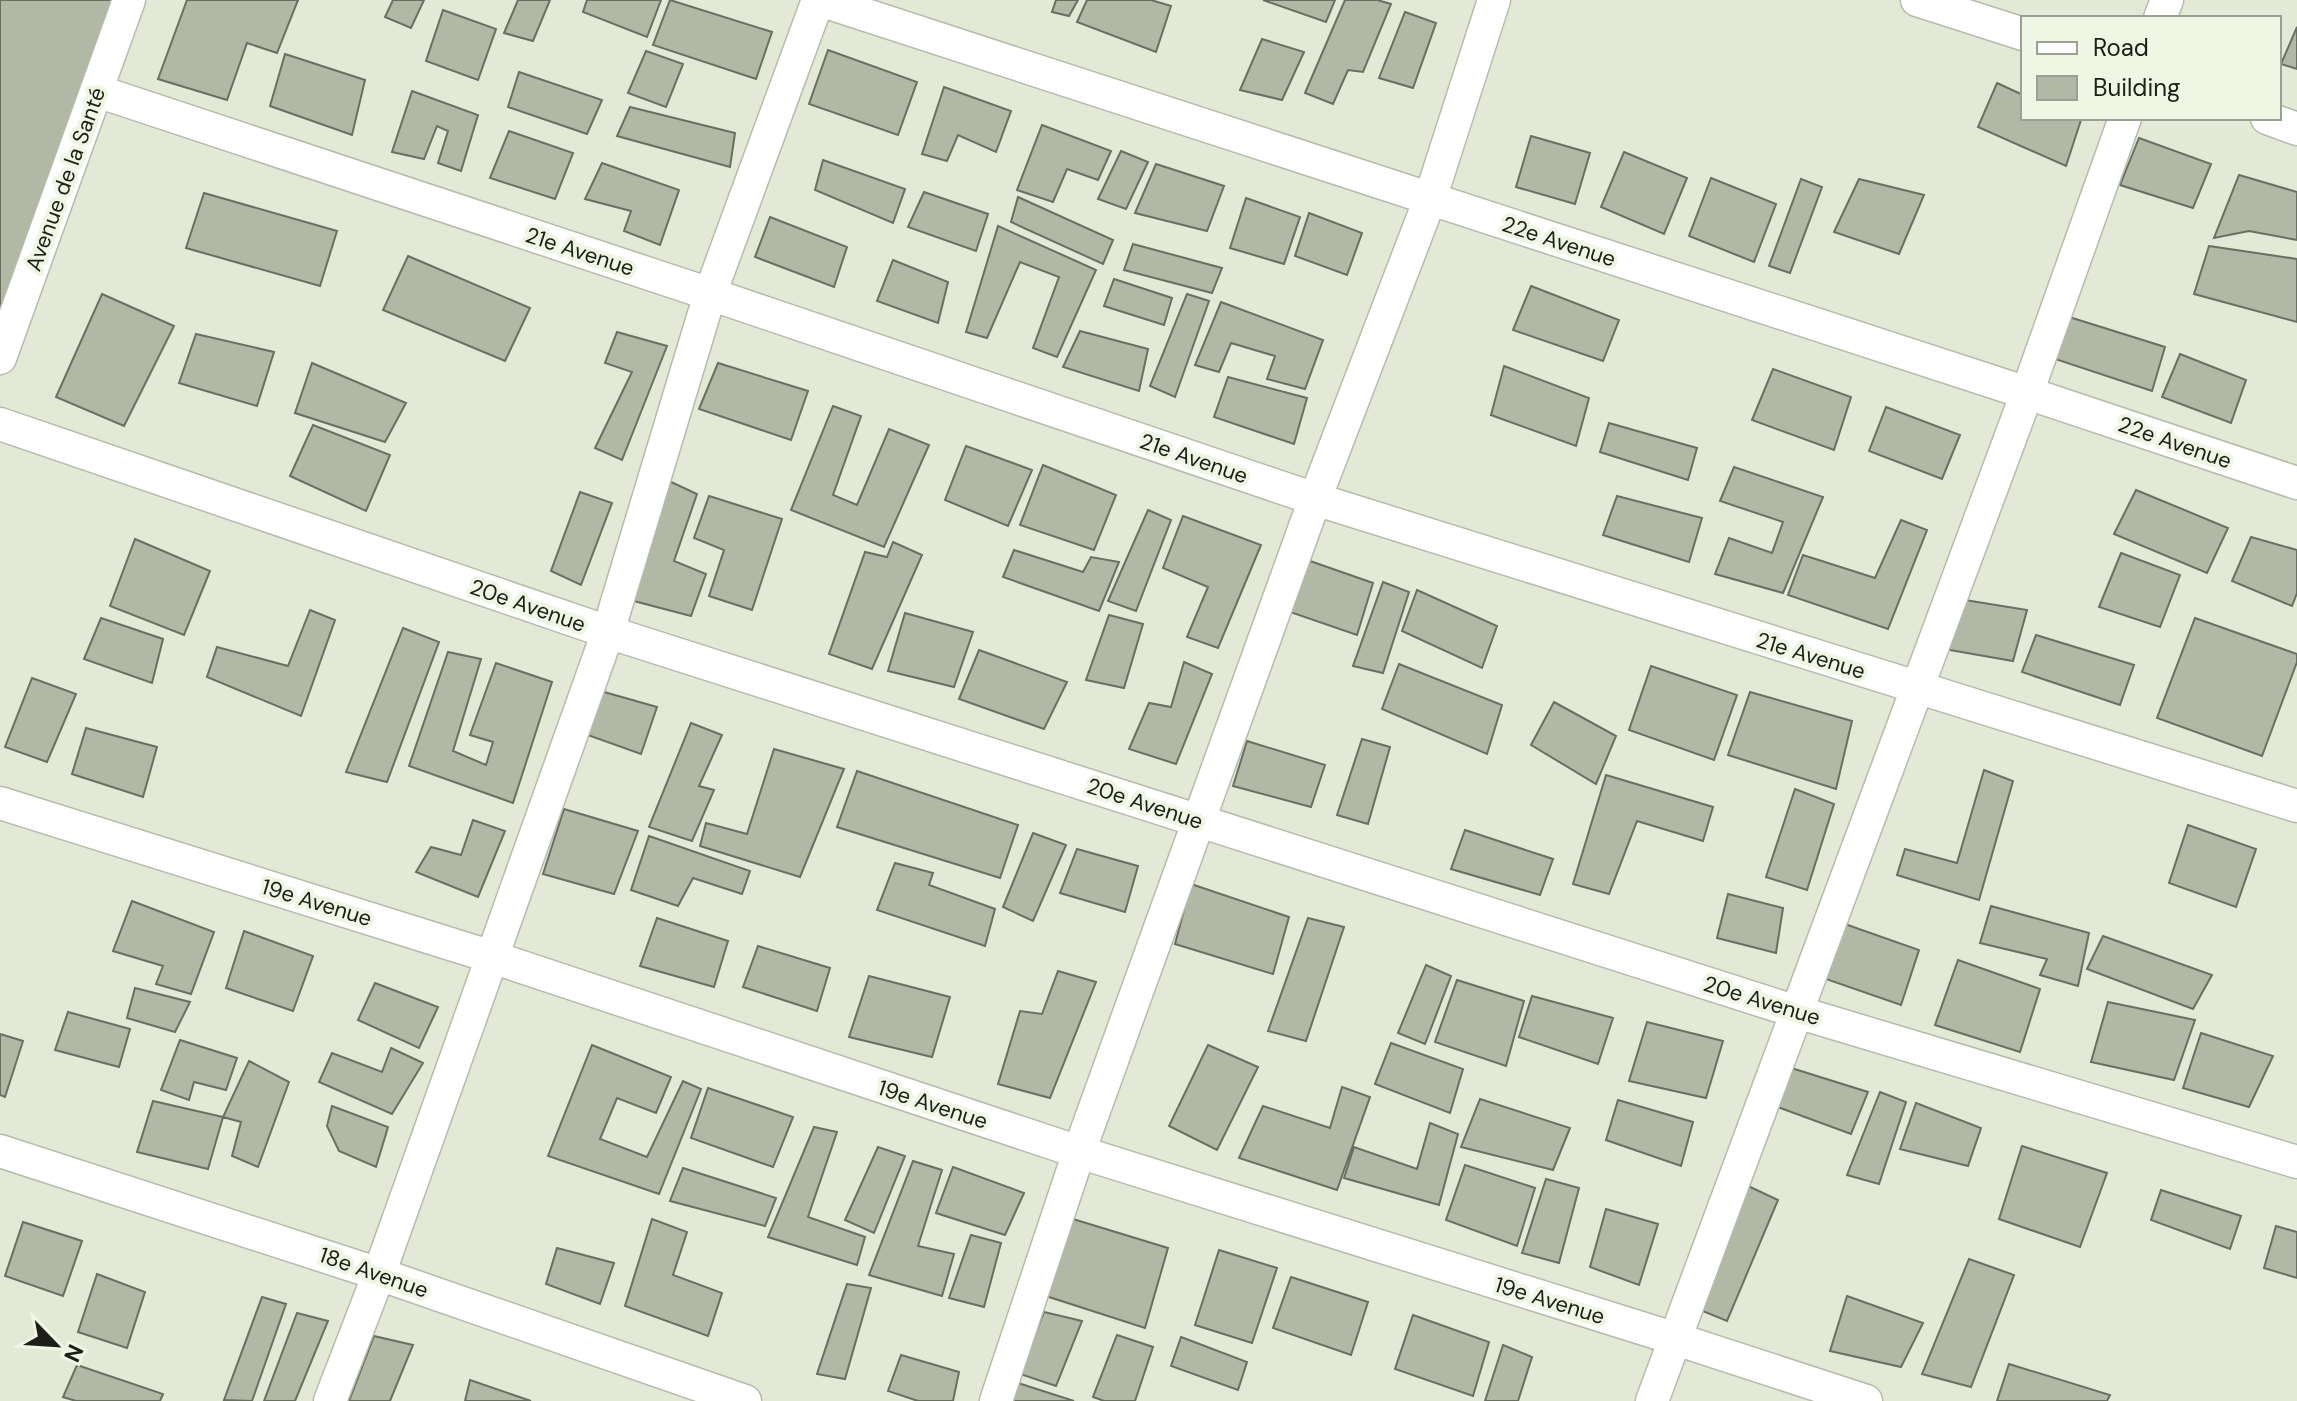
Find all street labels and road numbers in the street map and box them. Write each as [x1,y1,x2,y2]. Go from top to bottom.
street label: Avenue de la Santé [19,83,112,275]
street label: 22e Avenue [1498,209,1619,274]
street label: 21e Avenue [522,220,638,283]
street label: 22e Avenue [2114,410,2235,475]
street label: 21e Avenue [1136,426,1252,491]
street label: 20e Avenue [466,572,590,639]
street label: 21e Avenue [1753,625,1869,686]
street label: 20e Avenue [1083,771,1207,836]
street label: 19e Avenue [258,872,376,933]
street label: 20e Avenue [1700,969,1824,1032]
street label: 19e Avenue [874,1073,991,1136]
street label: 18e Avenue [316,1240,432,1305]
street label: 19e Avenue [1491,1270,1609,1331]

